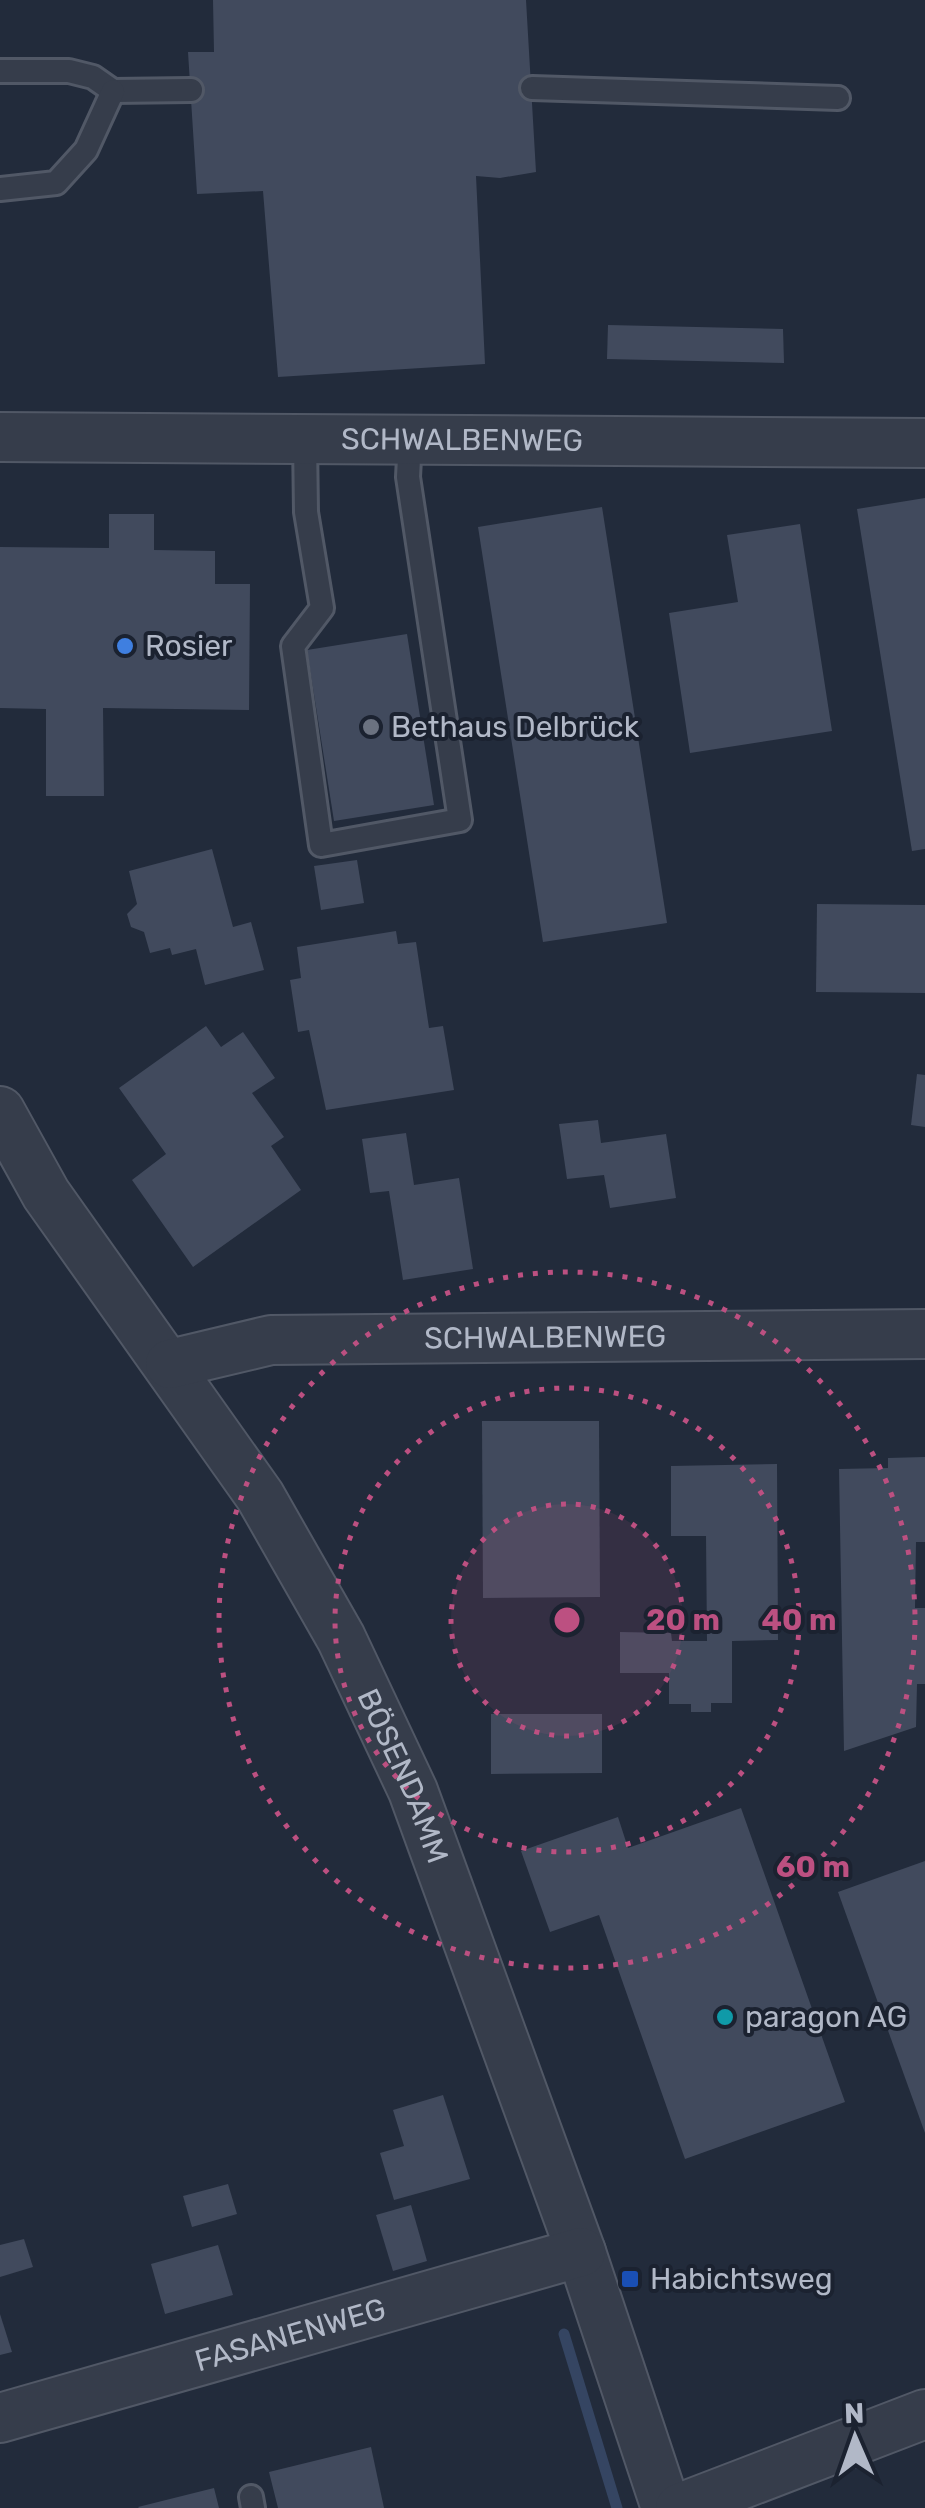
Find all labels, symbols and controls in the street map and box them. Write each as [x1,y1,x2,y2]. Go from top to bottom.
street label: SCHWALBENWEG [341,421,583,459]
place label: Rosier [145,628,233,664]
marker: Rosier [114,635,136,657]
place label: Bethaus Delbrück [391,709,640,745]
marker: Bethaus Delbrück [360,716,382,738]
street label: SCHWALBENWEG [424,1318,666,1357]
centre of rings [549,1602,585,1638]
text: 20 m [646,1602,720,1638]
text: 40 m [762,1602,836,1638]
street label: BÖSENDAMM [350,1683,456,1868]
text: 60 m [776,1849,850,1885]
place label: paragon AG [745,1999,907,2035]
marker: paragon AG [714,2006,736,2028]
place label: Habichtsweg [650,2261,833,2297]
marker: Habichtsweg [619,2268,641,2290]
street label: FASANENWEG [191,2291,390,2379]
north arrow [805,2388,905,2488]
text: N [844,2397,865,2430]

